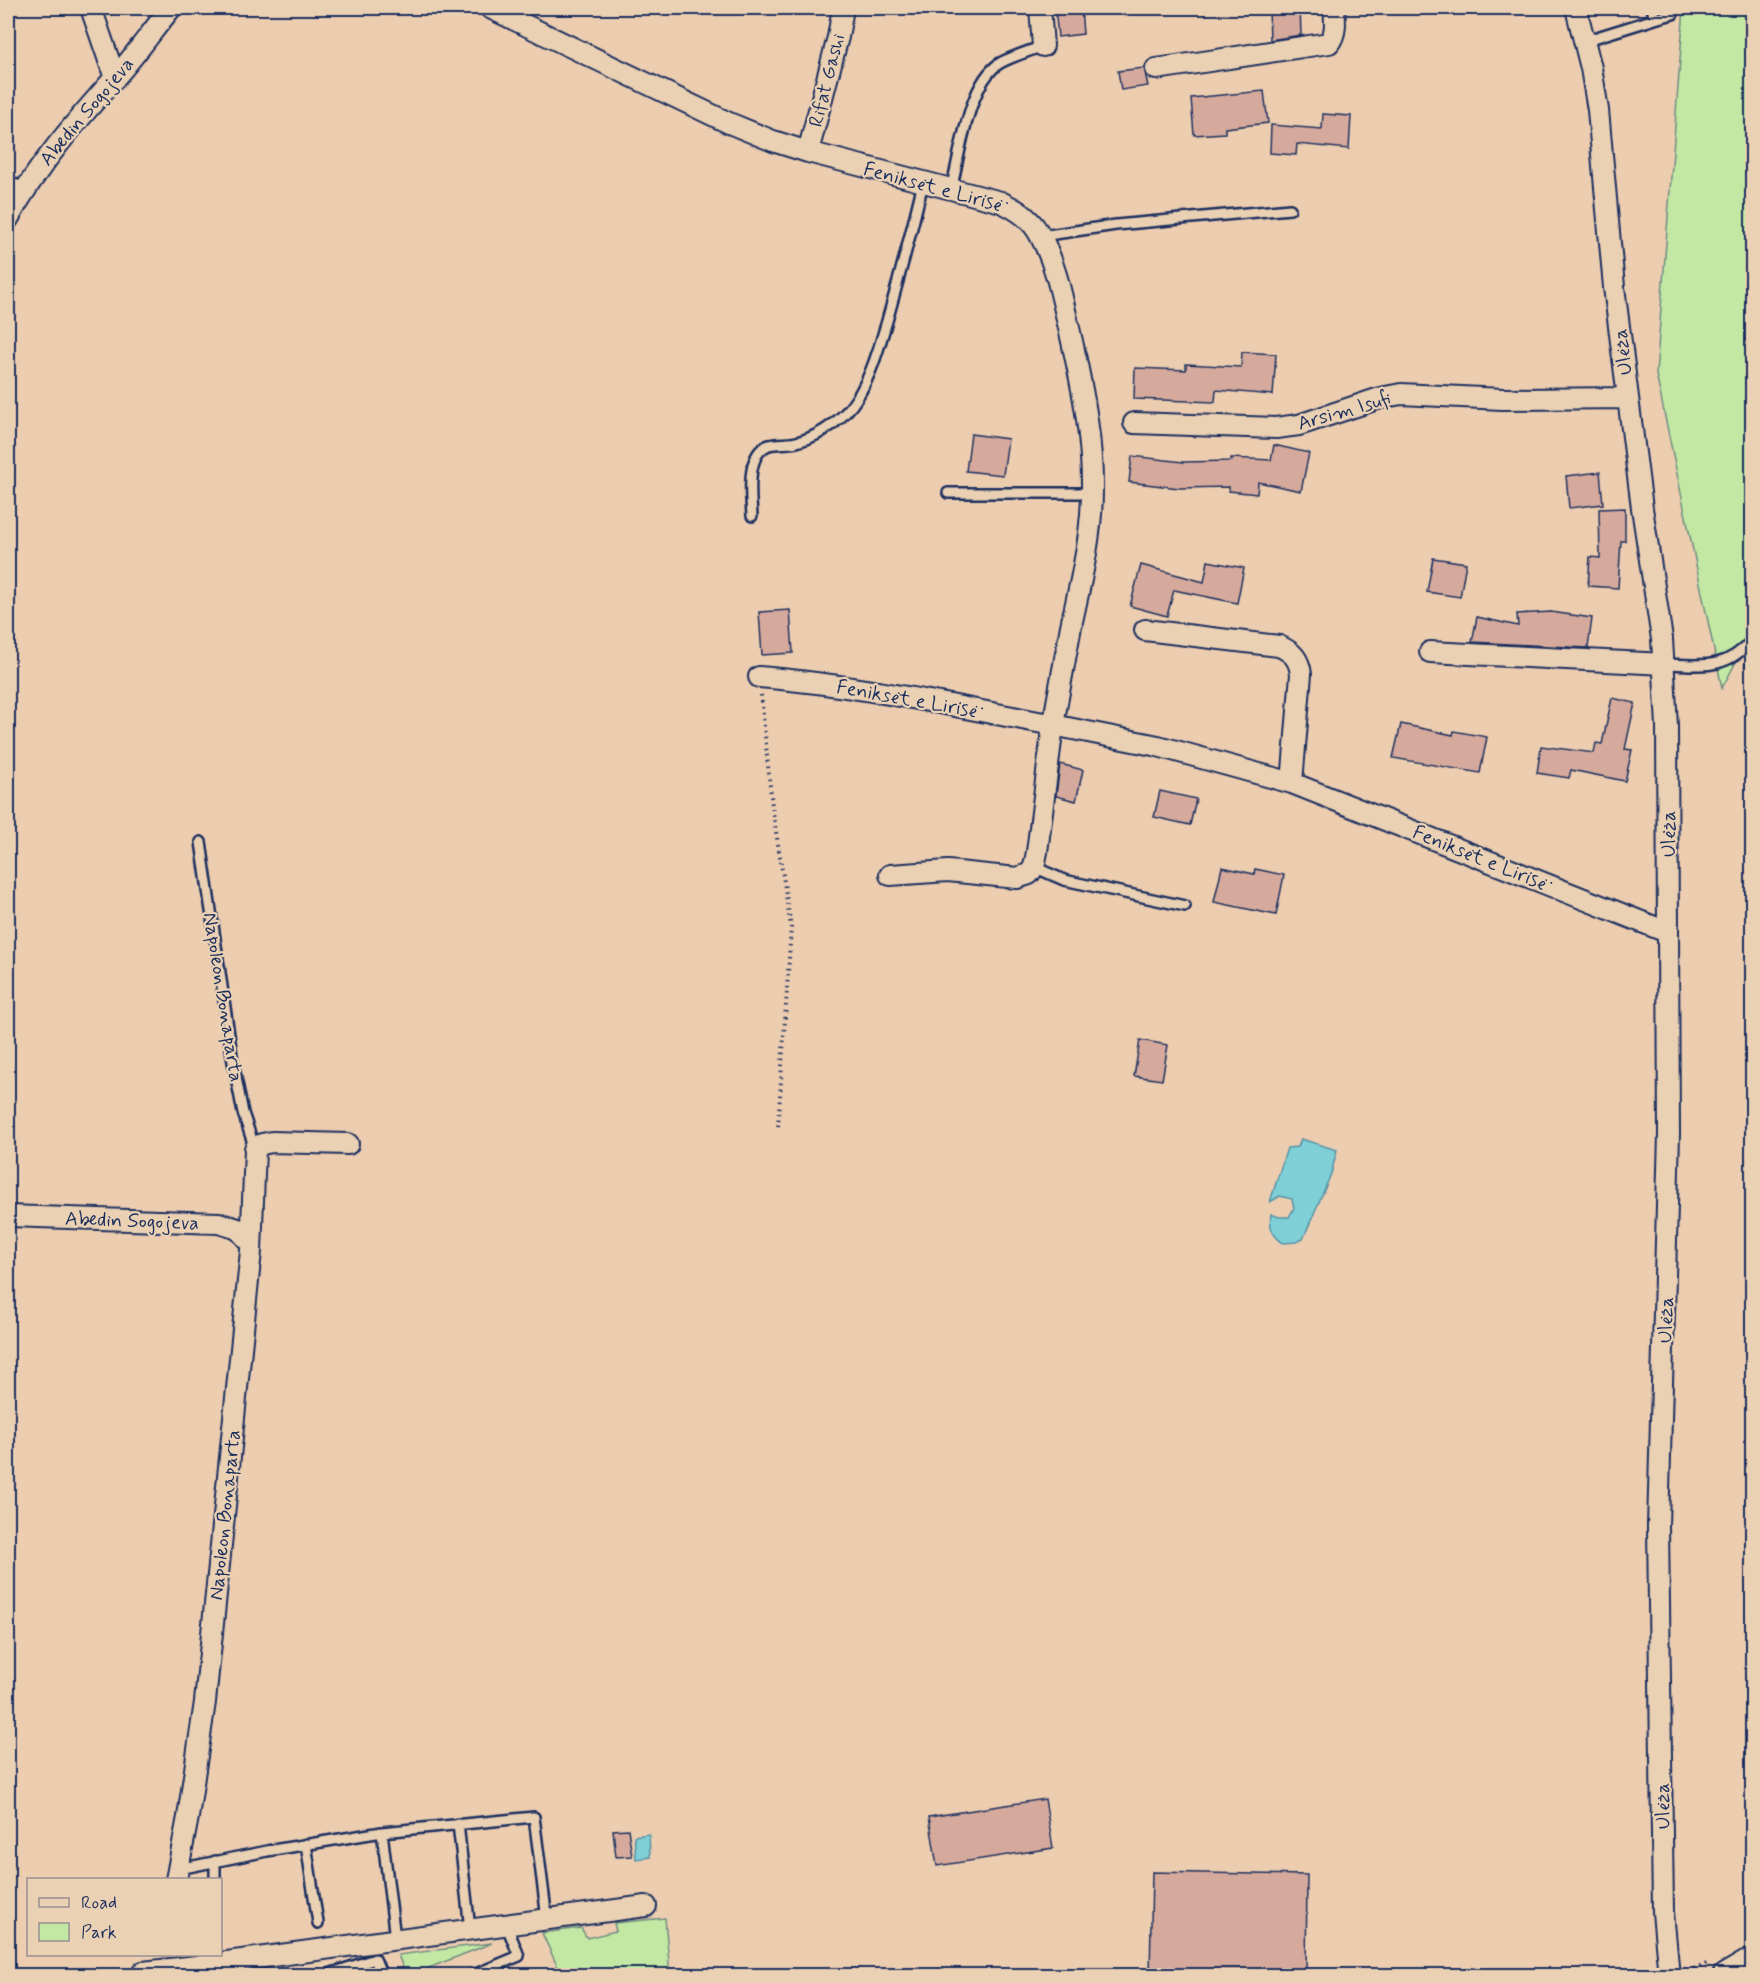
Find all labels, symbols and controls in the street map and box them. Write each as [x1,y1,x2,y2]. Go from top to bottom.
street label: Rifat Gashi [803,31,852,130]
street label: Abedin Sogojeva [34,52,141,172]
street label: Feniksët e Lirisë [860,156,1011,221]
street label: Ulëza [1607,327,1640,377]
street label: Arsim Isufi [1295,385,1394,438]
street label: Feniksët e Lirisë [834,674,986,726]
street label: Ulëza [1656,811,1683,857]
street label: Feniksët e Lirisë [1408,819,1557,900]
street label: Napoleon Bonaparta [196,911,249,1084]
street label: Abedin Sogojeva [64,1206,200,1237]
street label: Ulëza [1652,1296,1681,1344]
street label: Napoleon Bonaparta [203,1429,248,1602]
street label: Ulëza [1650,1782,1677,1829]
legend [27,1878,222,1956]
text: Road [81,1891,117,1915]
text: Park [81,1921,117,1945]

